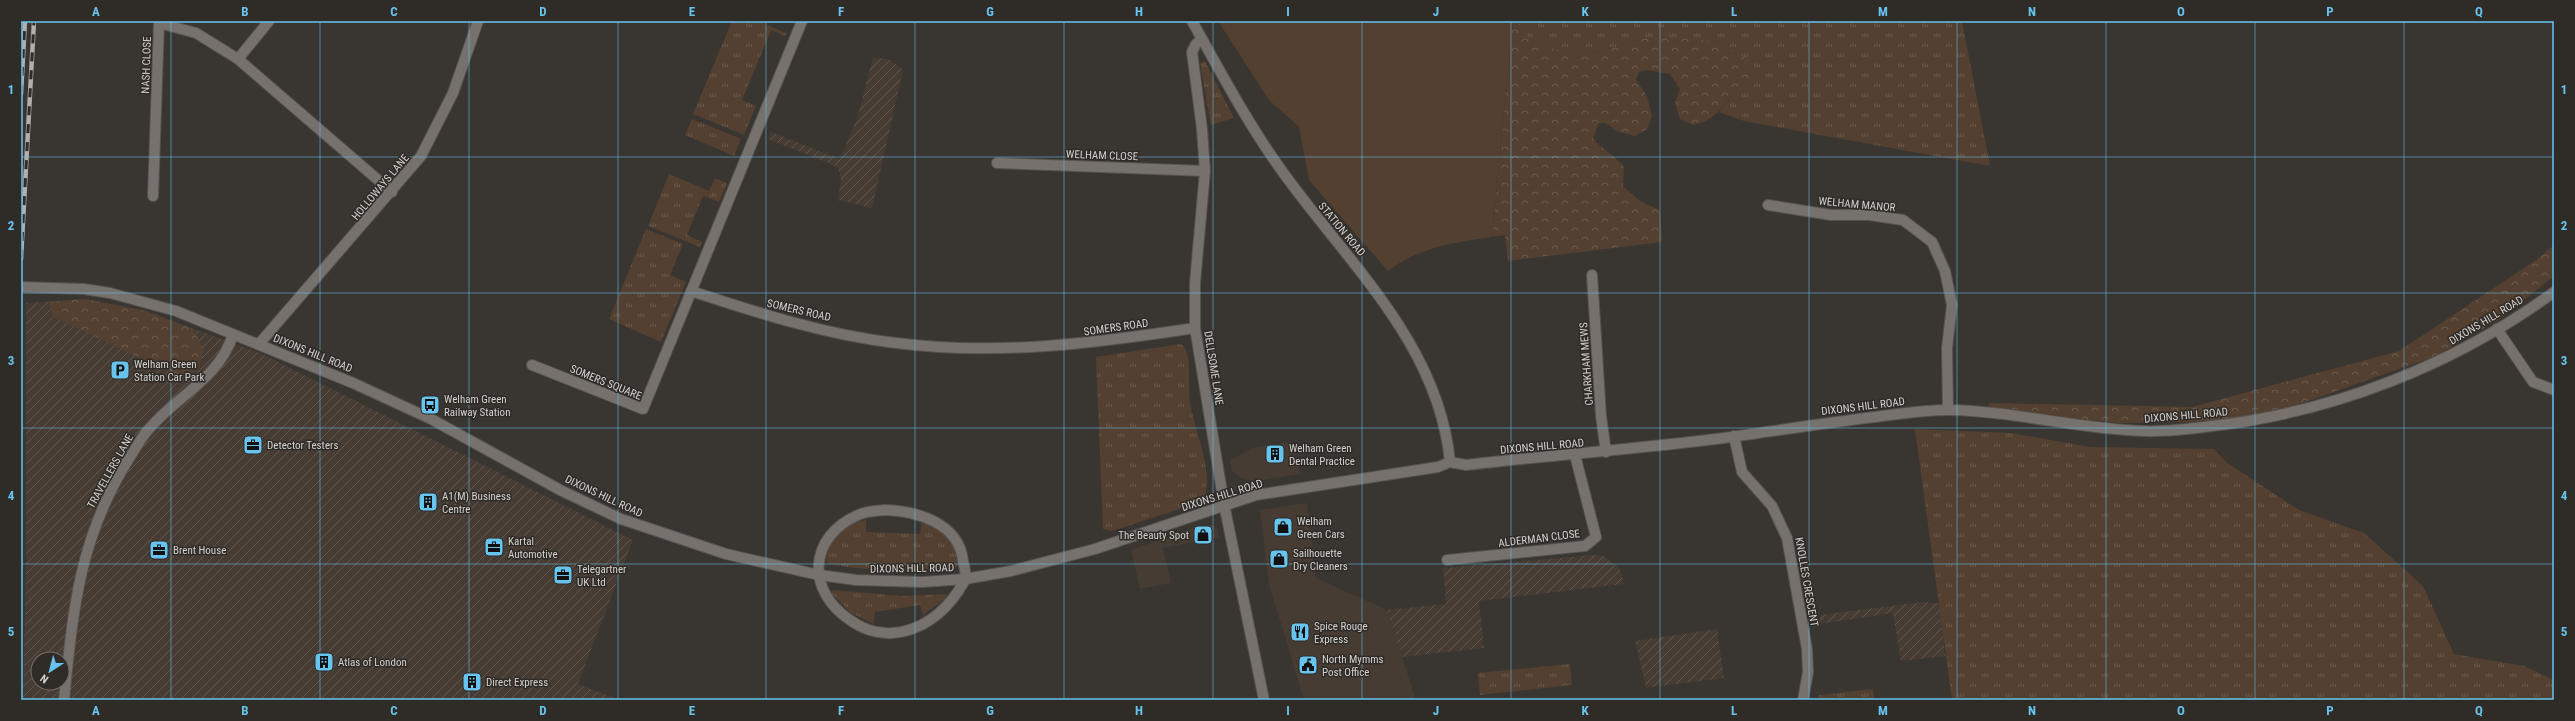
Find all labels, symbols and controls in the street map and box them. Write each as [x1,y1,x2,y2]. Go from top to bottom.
text: A [92,4,100,19]
text: B [241,4,249,19]
text: C [390,4,398,19]
text: D [539,4,547,19]
text: E [689,4,696,19]
text: F [838,4,844,19]
text: G [986,4,994,19]
text: H [1135,4,1143,19]
text: I [1286,4,1290,19]
text: J [1433,4,1439,19]
text: K [1581,4,1589,19]
text: L [1731,4,1737,19]
text: M [1878,4,1888,19]
text: N [2028,4,2036,19]
text: O [2177,4,2185,19]
text: P [2326,4,2334,19]
text: Q [2475,4,2483,19]
street label: NASH CLOSE [139,36,154,94]
text: 1 [8,82,14,97]
text: 1 [2561,82,2567,97]
street label: WELHAM CLOSE [1066,148,1139,163]
street label: HOLLOWAYS LANE [349,151,412,223]
street label: WELHAM MANOR [1818,195,1896,214]
street label: STATION ROAD [1315,200,1368,259]
text: 2 [8,218,15,233]
text: 2 [2561,218,2568,233]
street label: DIXONS HILL ROAD [2447,293,2526,348]
street label: SOMERS ROAD [766,297,832,324]
street label: SOMERS ROAD [1083,317,1149,338]
street label: CHARKHAM MEWS [1577,322,1596,406]
street label: DELLSOME LANE [1201,330,1226,407]
street label: DIXONS HILL ROAD [271,332,354,375]
text: 3 [8,353,14,368]
text: 3 [2561,353,2567,368]
place label: Welham Green Station Car Park [134,358,204,384]
parking icon: Welham Green Station Car Park [109,359,131,381]
street label: SOMERS SQUARE [568,362,644,403]
place label: Welham Green Railway Station [444,393,510,419]
bus stop icon: Welham Green Railway Station [419,394,441,416]
street label: DIXONS HILL ROAD [1820,395,1906,418]
street label: DIXONS HILL ROAD [2144,405,2229,426]
street label: TRAVELLERS LANE [85,431,137,511]
office icon: Detector Testers [242,434,264,456]
street label: DIXONS HILL ROAD [1500,436,1585,457]
place label: Detector Testers [267,439,338,452]
place label: Welham Green Dental Practice [1289,442,1355,468]
building icon: Welham Green Dental Practice [1264,443,1286,465]
street label: DIXONS HILL ROAD [563,473,645,520]
street label: DIXONS HILL ROAD [1180,477,1264,514]
text: 4 [8,488,15,503]
text: 4 [2561,488,2568,503]
place label: A1(M) Business Centre [442,490,511,516]
building icon: A1(M) Business Centre [417,491,439,513]
place label: Welham Green Cars [1297,515,1345,541]
shop icon: Welham Green Cars [1272,516,1294,538]
shop icon: The Beauty Spot [1192,524,1214,546]
street label: ALDERMAN CLOSE [1497,527,1581,550]
place label: The Beauty Spot [1118,529,1189,542]
place label: Kartal Automotive [508,535,558,561]
office icon: Kartal Automotive [483,536,505,558]
street label: KNOLLES CRESCENT [1792,536,1821,628]
office icon: Brent House [148,539,170,561]
place label: Brent House [173,544,226,557]
place label: Sailhouette Dry Cleaners [1293,547,1348,573]
shop icon: Sailhouette Dry Cleaners [1268,548,1290,570]
street label: DIXONS HILL ROAD [870,561,954,576]
place label: Telegartner UK Ltd [577,563,627,589]
office icon: Telegartner UK Ltd [552,564,574,586]
place label: Spice Rouge Express [1314,620,1368,646]
restaurant icon: Spice Rouge Express [1289,621,1311,643]
text: 5 [8,624,15,639]
text: 5 [2561,624,2568,639]
north arrow [30,651,70,691]
building icon: Atlas of London [313,651,335,673]
place label: North Mymms Post Office [1322,653,1384,679]
public building icon: North Mymms Post Office [1297,654,1319,676]
place label: Atlas of London [338,656,407,669]
text: N [38,671,51,686]
building icon: Direct Express [461,671,483,693]
place label: Direct Express [486,676,548,689]
text: A [92,703,100,718]
text: B [241,703,249,718]
text: C [390,703,398,718]
text: D [539,703,547,718]
text: E [689,703,696,718]
text: F [838,703,844,718]
text: G [986,703,994,718]
text: H [1135,703,1143,718]
text: I [1286,703,1290,718]
text: J [1433,703,1439,718]
text: K [1581,703,1589,718]
text: L [1731,703,1737,718]
text: M [1878,703,1888,718]
text: N [2028,703,2036,718]
text: O [2177,703,2185,718]
text: P [2326,703,2334,718]
text: Q [2475,703,2483,718]

